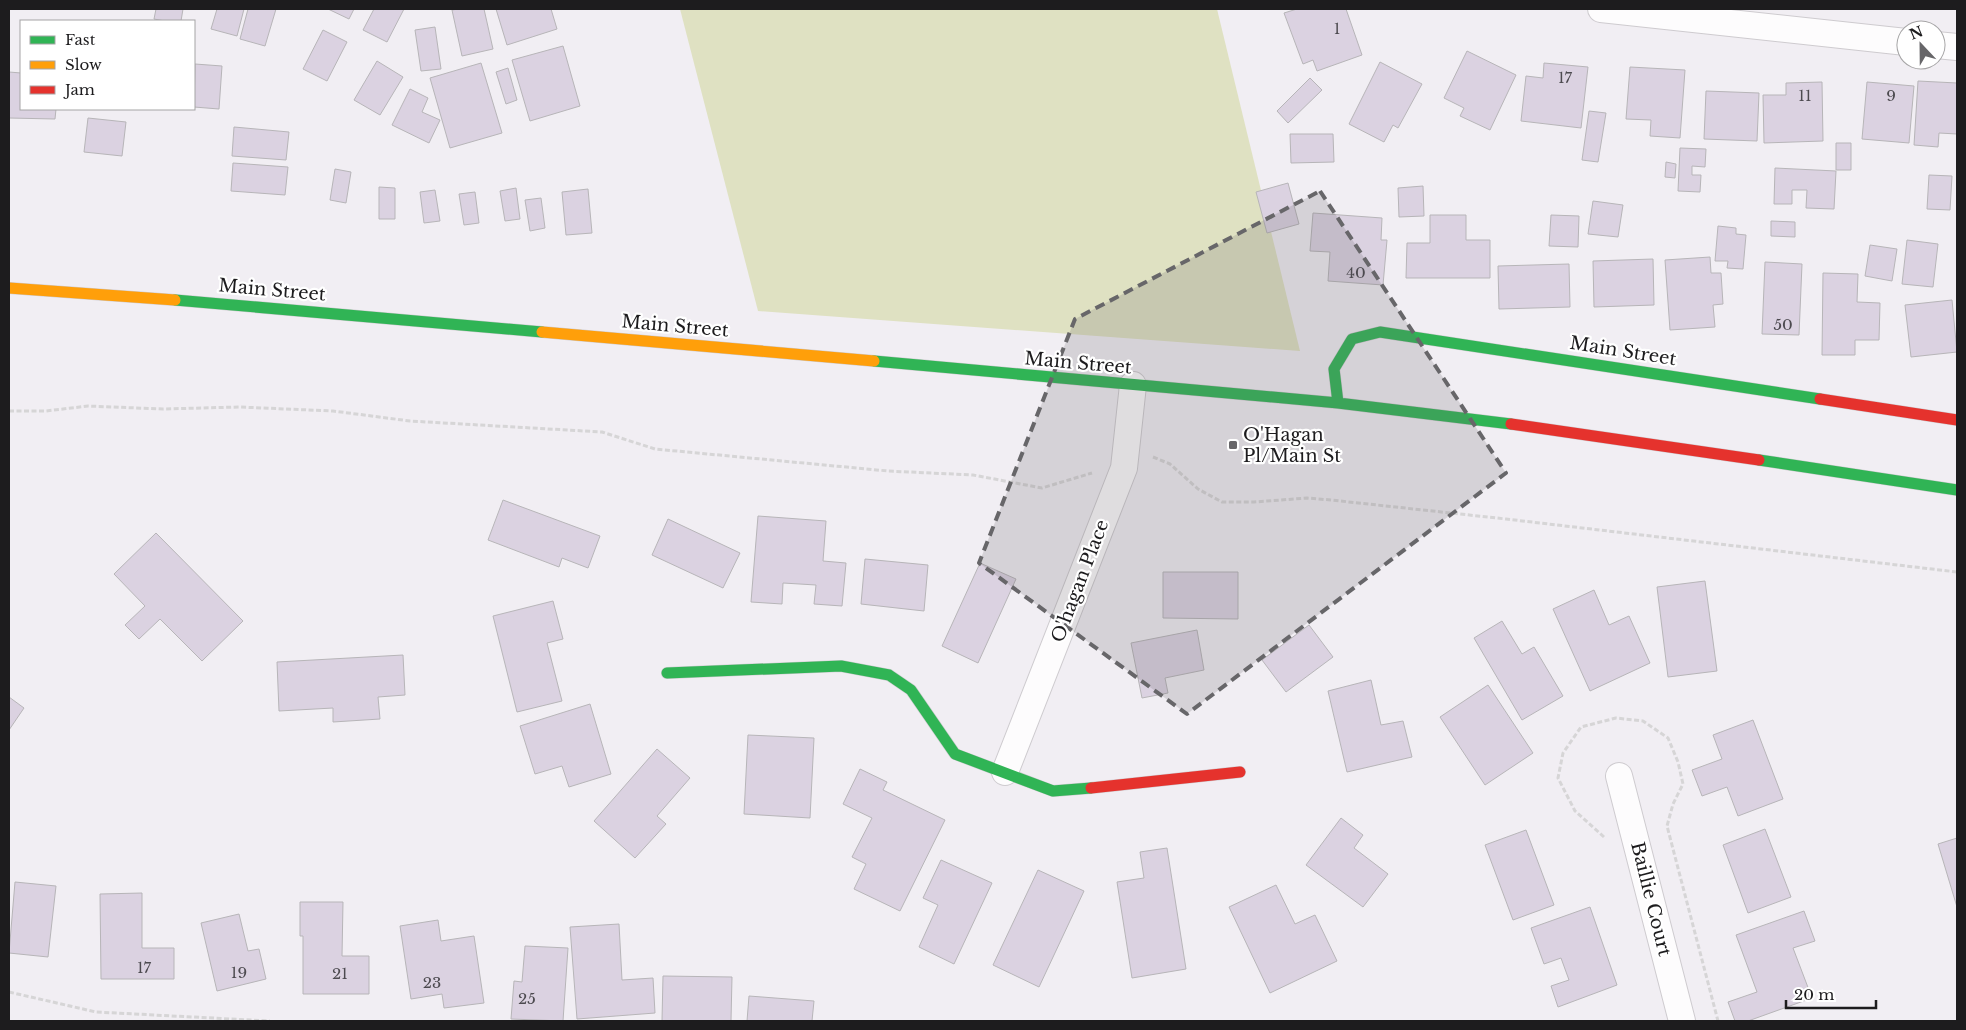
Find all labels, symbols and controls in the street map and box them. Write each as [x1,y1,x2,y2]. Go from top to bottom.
house number: 1 [1334,19,1340,38]
legend [20,20,195,110]
north arrow [1896,20,1946,70]
text: N [1907,22,1926,44]
text: Fast [65,30,96,49]
text: Slow [65,55,102,74]
house number: 17 [1558,68,1573,87]
text: Jam [63,80,95,99]
house number: 11 [1798,86,1812,105]
house number: 9 [1886,86,1896,105]
house number: 40 [1346,263,1366,282]
street label: Main Street [218,274,327,306]
street label: Main Street [621,310,730,342]
house number: 50 [1773,315,1793,334]
street label: Main Street [1568,332,1678,370]
street label: Main Street [1024,347,1133,379]
place label: O'Hagan Pl/Main St [1243,424,1341,467]
marker: O'Hagan Pl/Main St [1227,439,1239,451]
street label: O'hagan Place [1047,517,1113,645]
street label: Baillie Court [1626,840,1676,959]
house number: 17 [137,958,152,977]
house number: 19 [231,963,247,982]
house number: 21 [332,964,348,983]
house number: 23 [423,973,441,992]
scale bar [1786,978,1876,1010]
text: 20 m [1794,985,1834,1004]
house number: 25 [518,989,536,1008]

